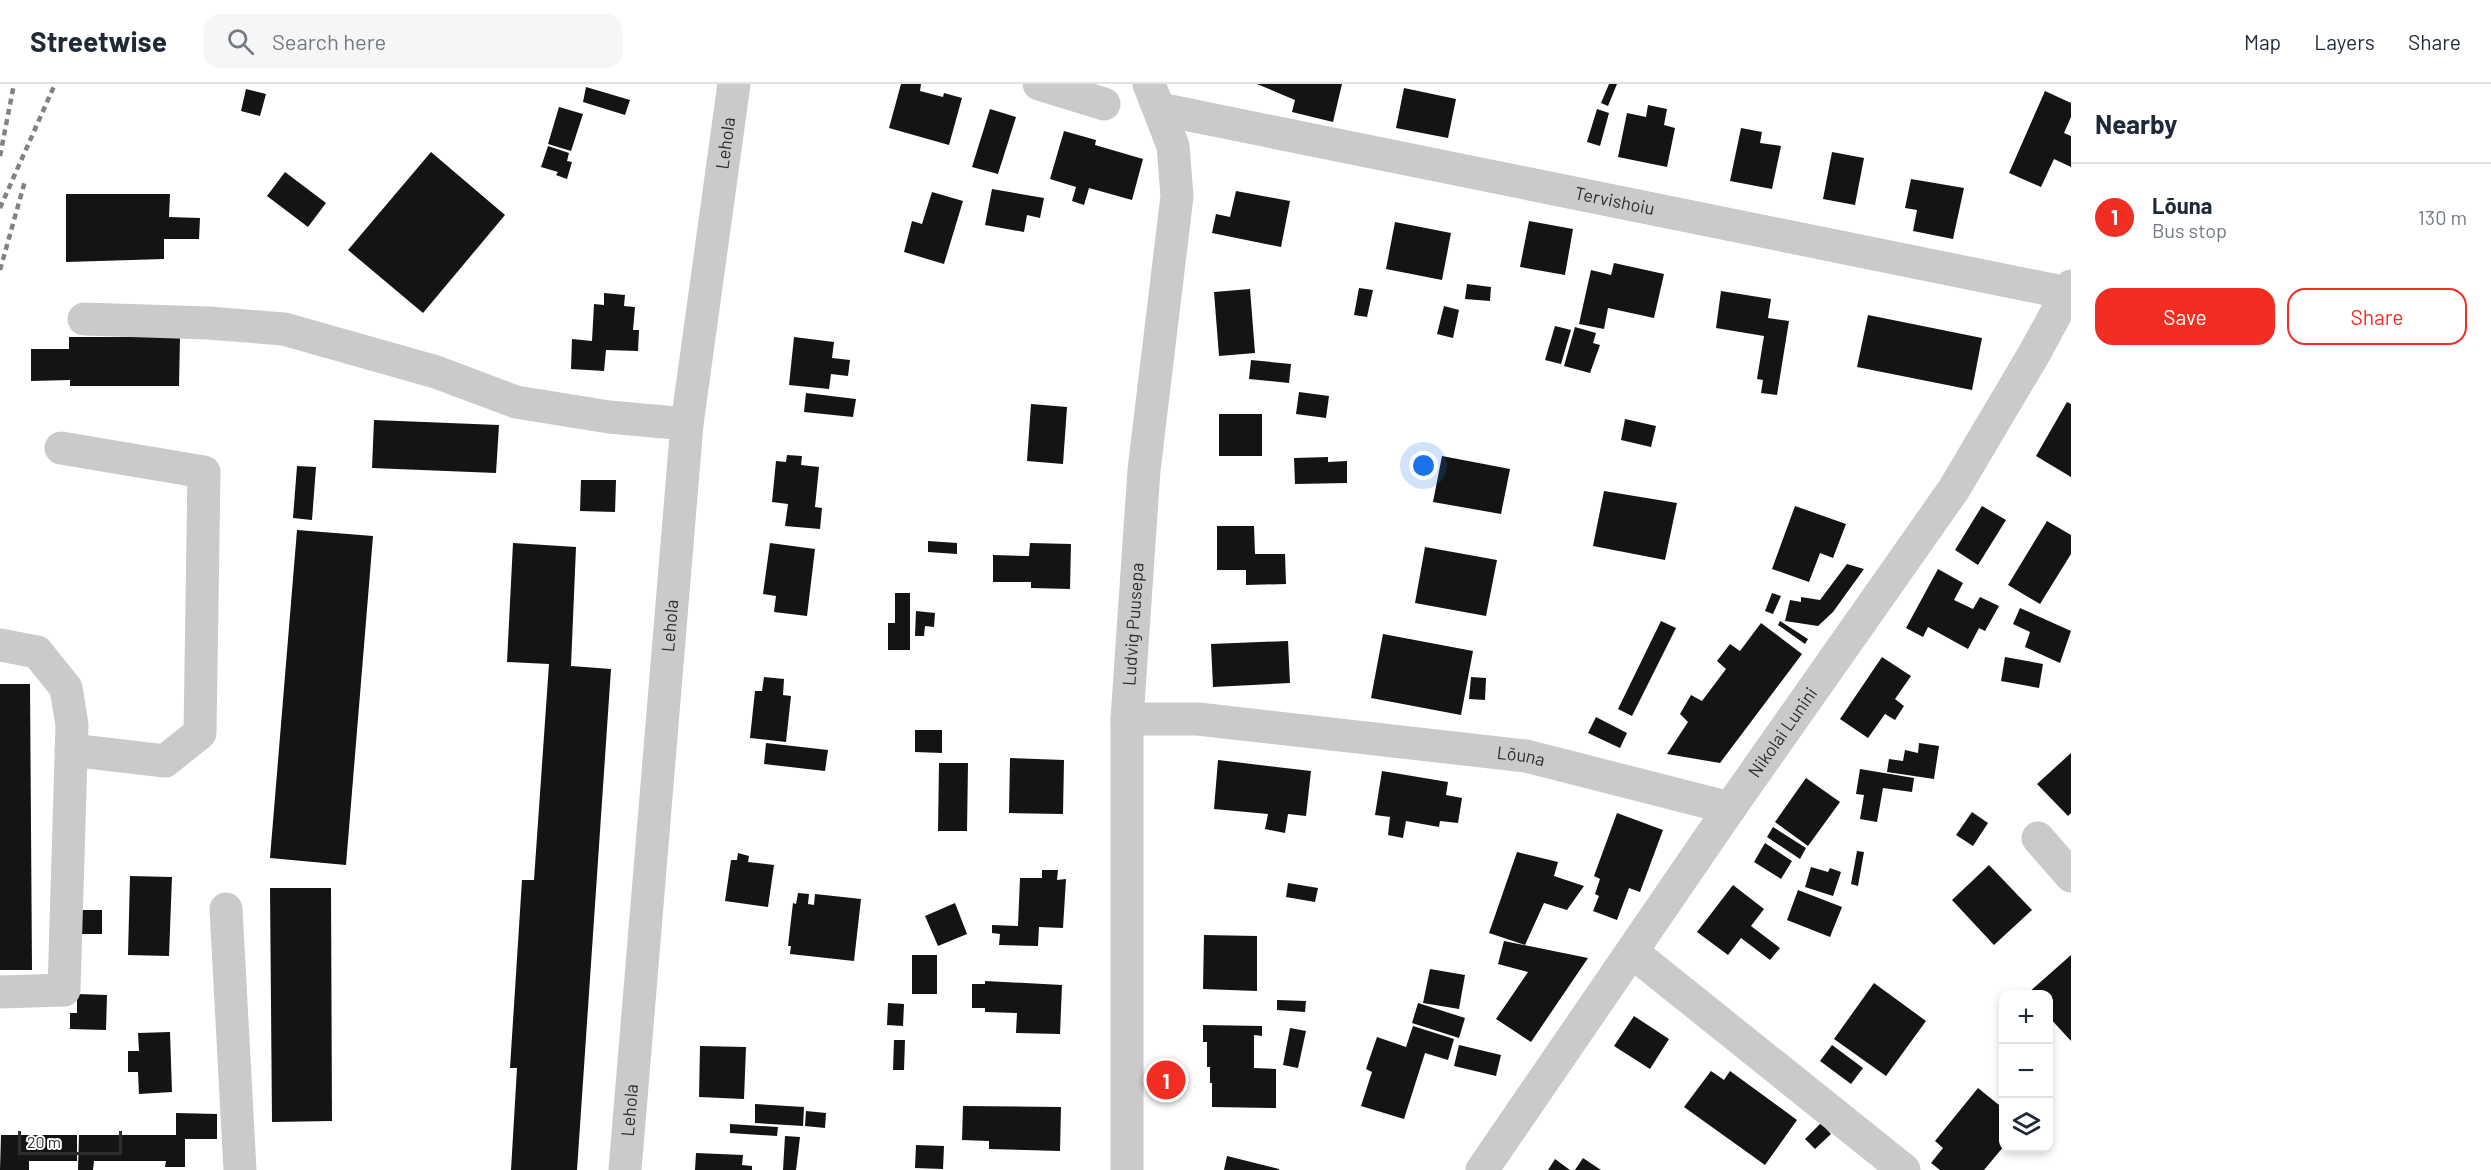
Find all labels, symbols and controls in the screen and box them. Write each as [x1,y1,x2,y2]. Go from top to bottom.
search box [203,14,623,68]
text: Streetwise [30,24,167,58]
icon: search [224,25,257,58]
text: Search here [272,28,386,54]
text: Map [2244,29,2281,54]
text: Layers [2314,29,2375,54]
text: Share [2408,29,2461,54]
text: Nearby [2095,108,2177,139]
street label: Lehola [710,116,739,171]
street label: Tervishoiu [1573,181,1657,219]
text: Lõuna [2152,192,2212,218]
text: 1 [2111,205,2118,229]
text: 130 m [2418,205,2467,229]
text: Bus stop [2152,218,2227,242]
button: Save [2095,288,2275,345]
button: Share [2287,288,2467,345]
your location [1409,451,1438,480]
street label: Ludvig Puusepa [1117,562,1148,687]
street label: Lehola [656,599,682,653]
street label: Nikolai Lunini [1743,683,1821,781]
street label: Lõuna [1496,741,1548,770]
map controls [1999,990,2053,1152]
button: + [1999,990,2053,1044]
button: − [1999,1044,2053,1098]
pin: 1 [1146,1058,1186,1102]
street label: Lehola [616,1083,642,1137]
button: layers [1999,1098,2053,1152]
scale bar [18,1128,122,1156]
text: 20 m [27,1132,61,1151]

